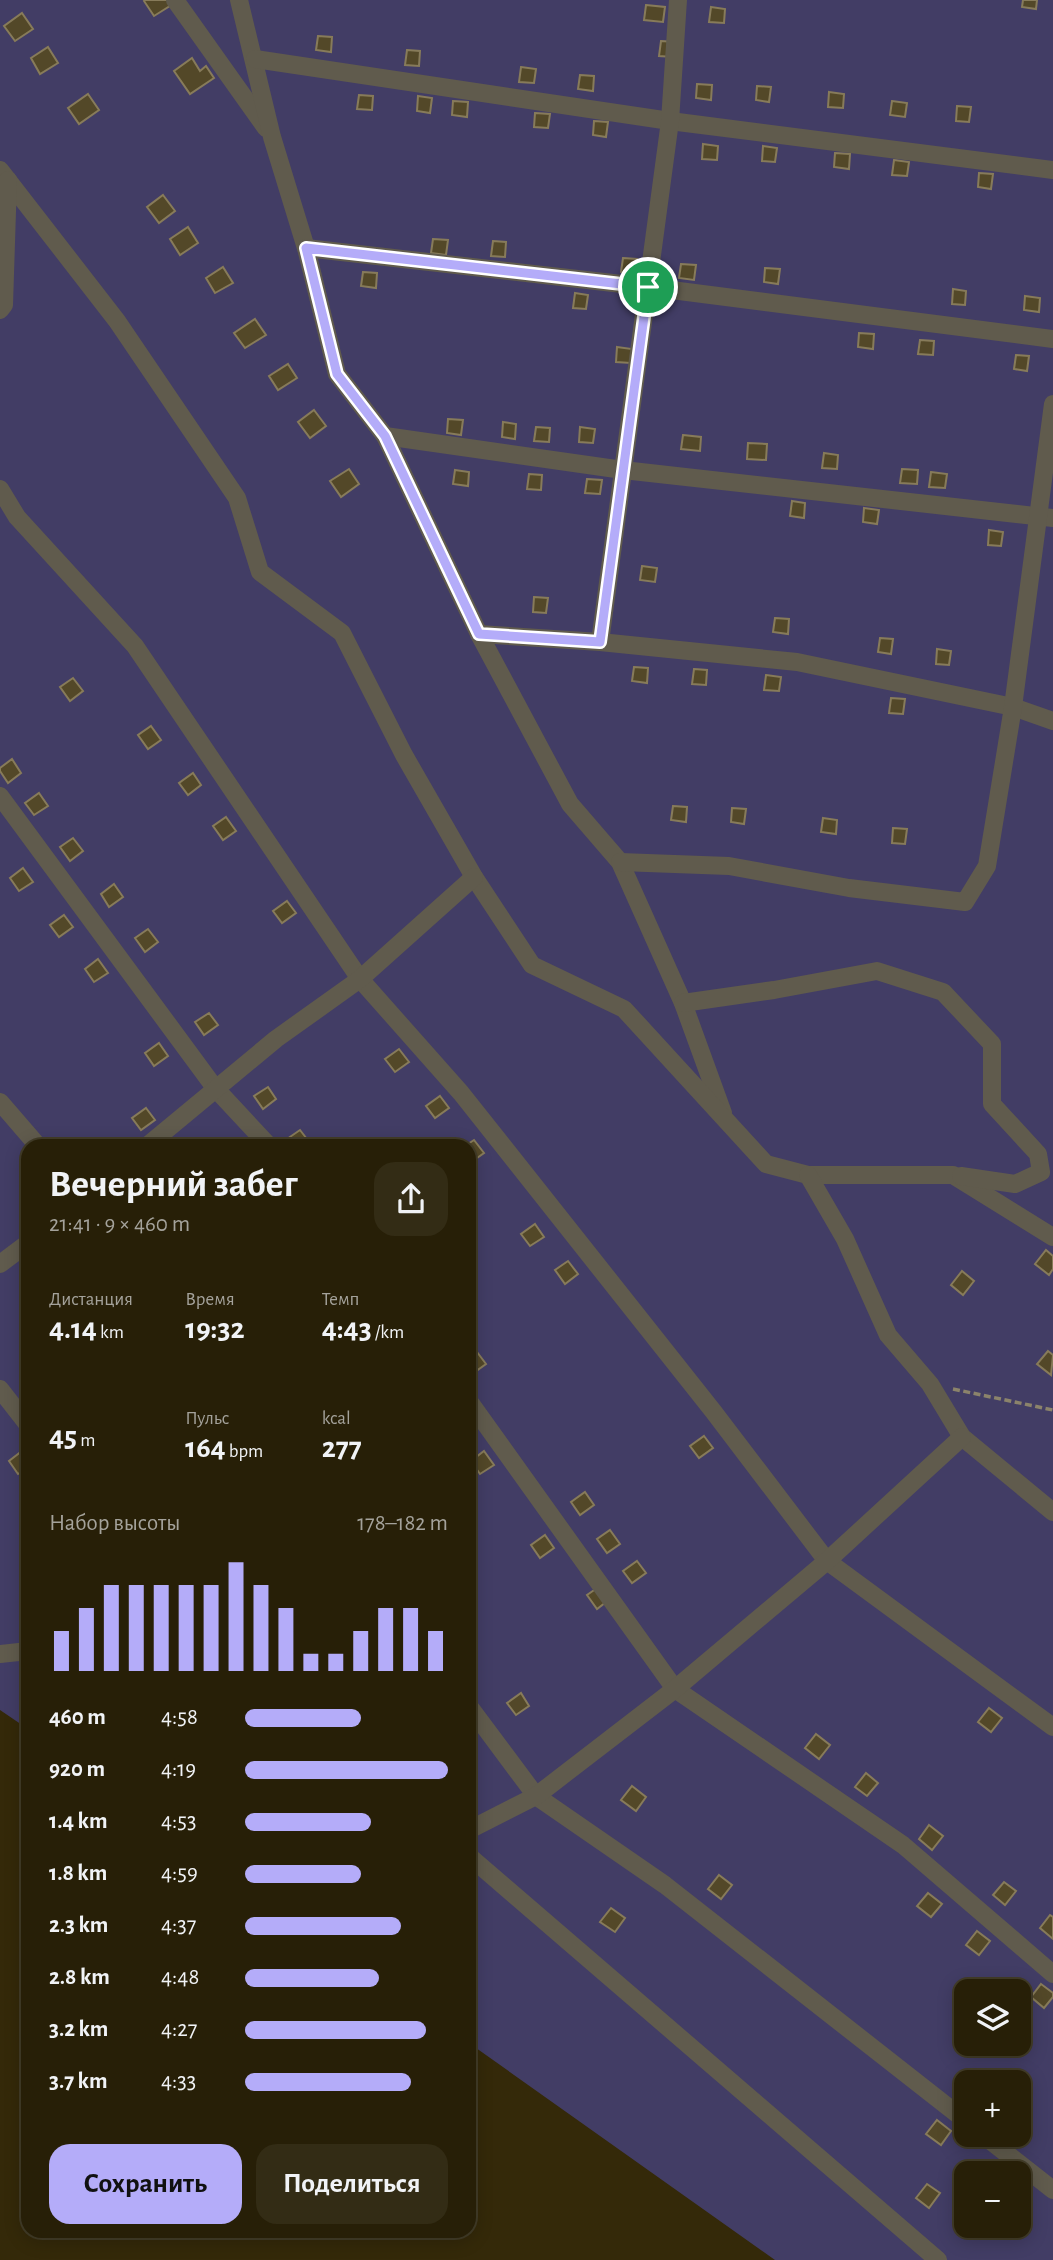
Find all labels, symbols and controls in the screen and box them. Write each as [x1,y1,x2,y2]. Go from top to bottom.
pin [618,257,678,317]
icon: arrive [629,268,667,306]
button: share [374,1162,448,1236]
text: Вечерний забег [49,1166,298,1204]
text: 21:41 · 9 × 460 m [49,1213,190,1236]
text: Дистанция [49,1290,133,1309]
text: Время [185,1290,235,1309]
text: Темп [322,1290,360,1309]
text: 4.14 [49,1314,97,1344]
text: 19:32 [185,1314,245,1344]
text: 4:43 [322,1314,372,1344]
text: km [97,1323,124,1342]
text: /km [372,1323,404,1342]
text: Пульс [185,1409,229,1428]
text: kcal [322,1409,351,1428]
text: 45 [49,1422,77,1452]
text: m [77,1431,95,1450]
text: 164 [185,1433,226,1463]
text: 277 [322,1433,362,1463]
text: bpm [226,1442,263,1461]
text: Набор высоты [49,1512,181,1535]
text: 178–182 m [357,1512,448,1535]
text: 460 m [49,1706,106,1729]
text: 4:58 [161,1706,198,1729]
text: 920 m [49,1758,105,1781]
text: 4:19 [161,1758,196,1781]
text: 1.4 km [49,1810,108,1833]
text: 4:53 [161,1810,196,1833]
text: 1.8 km [49,1862,107,1885]
text: 4:59 [161,1862,198,1885]
text: 2.3 km [49,1914,108,1937]
text: 4:37 [161,1914,196,1937]
text: 2.8 km [49,1966,110,1989]
text: 4:48 [161,1966,199,1989]
map controls [954,1979,1031,2238]
button: layers [954,1979,1031,2056]
text: 3.2 km [49,2018,108,2041]
text: 4:27 [161,2018,197,2041]
text: 3.7 km [49,2070,108,2093]
text: 4:33 [161,2070,196,2093]
button: + [954,2070,1031,2147]
button: Сохранить [49,2144,242,2224]
button: Поделиться [256,2144,448,2224]
button: − [954,2161,1031,2238]

